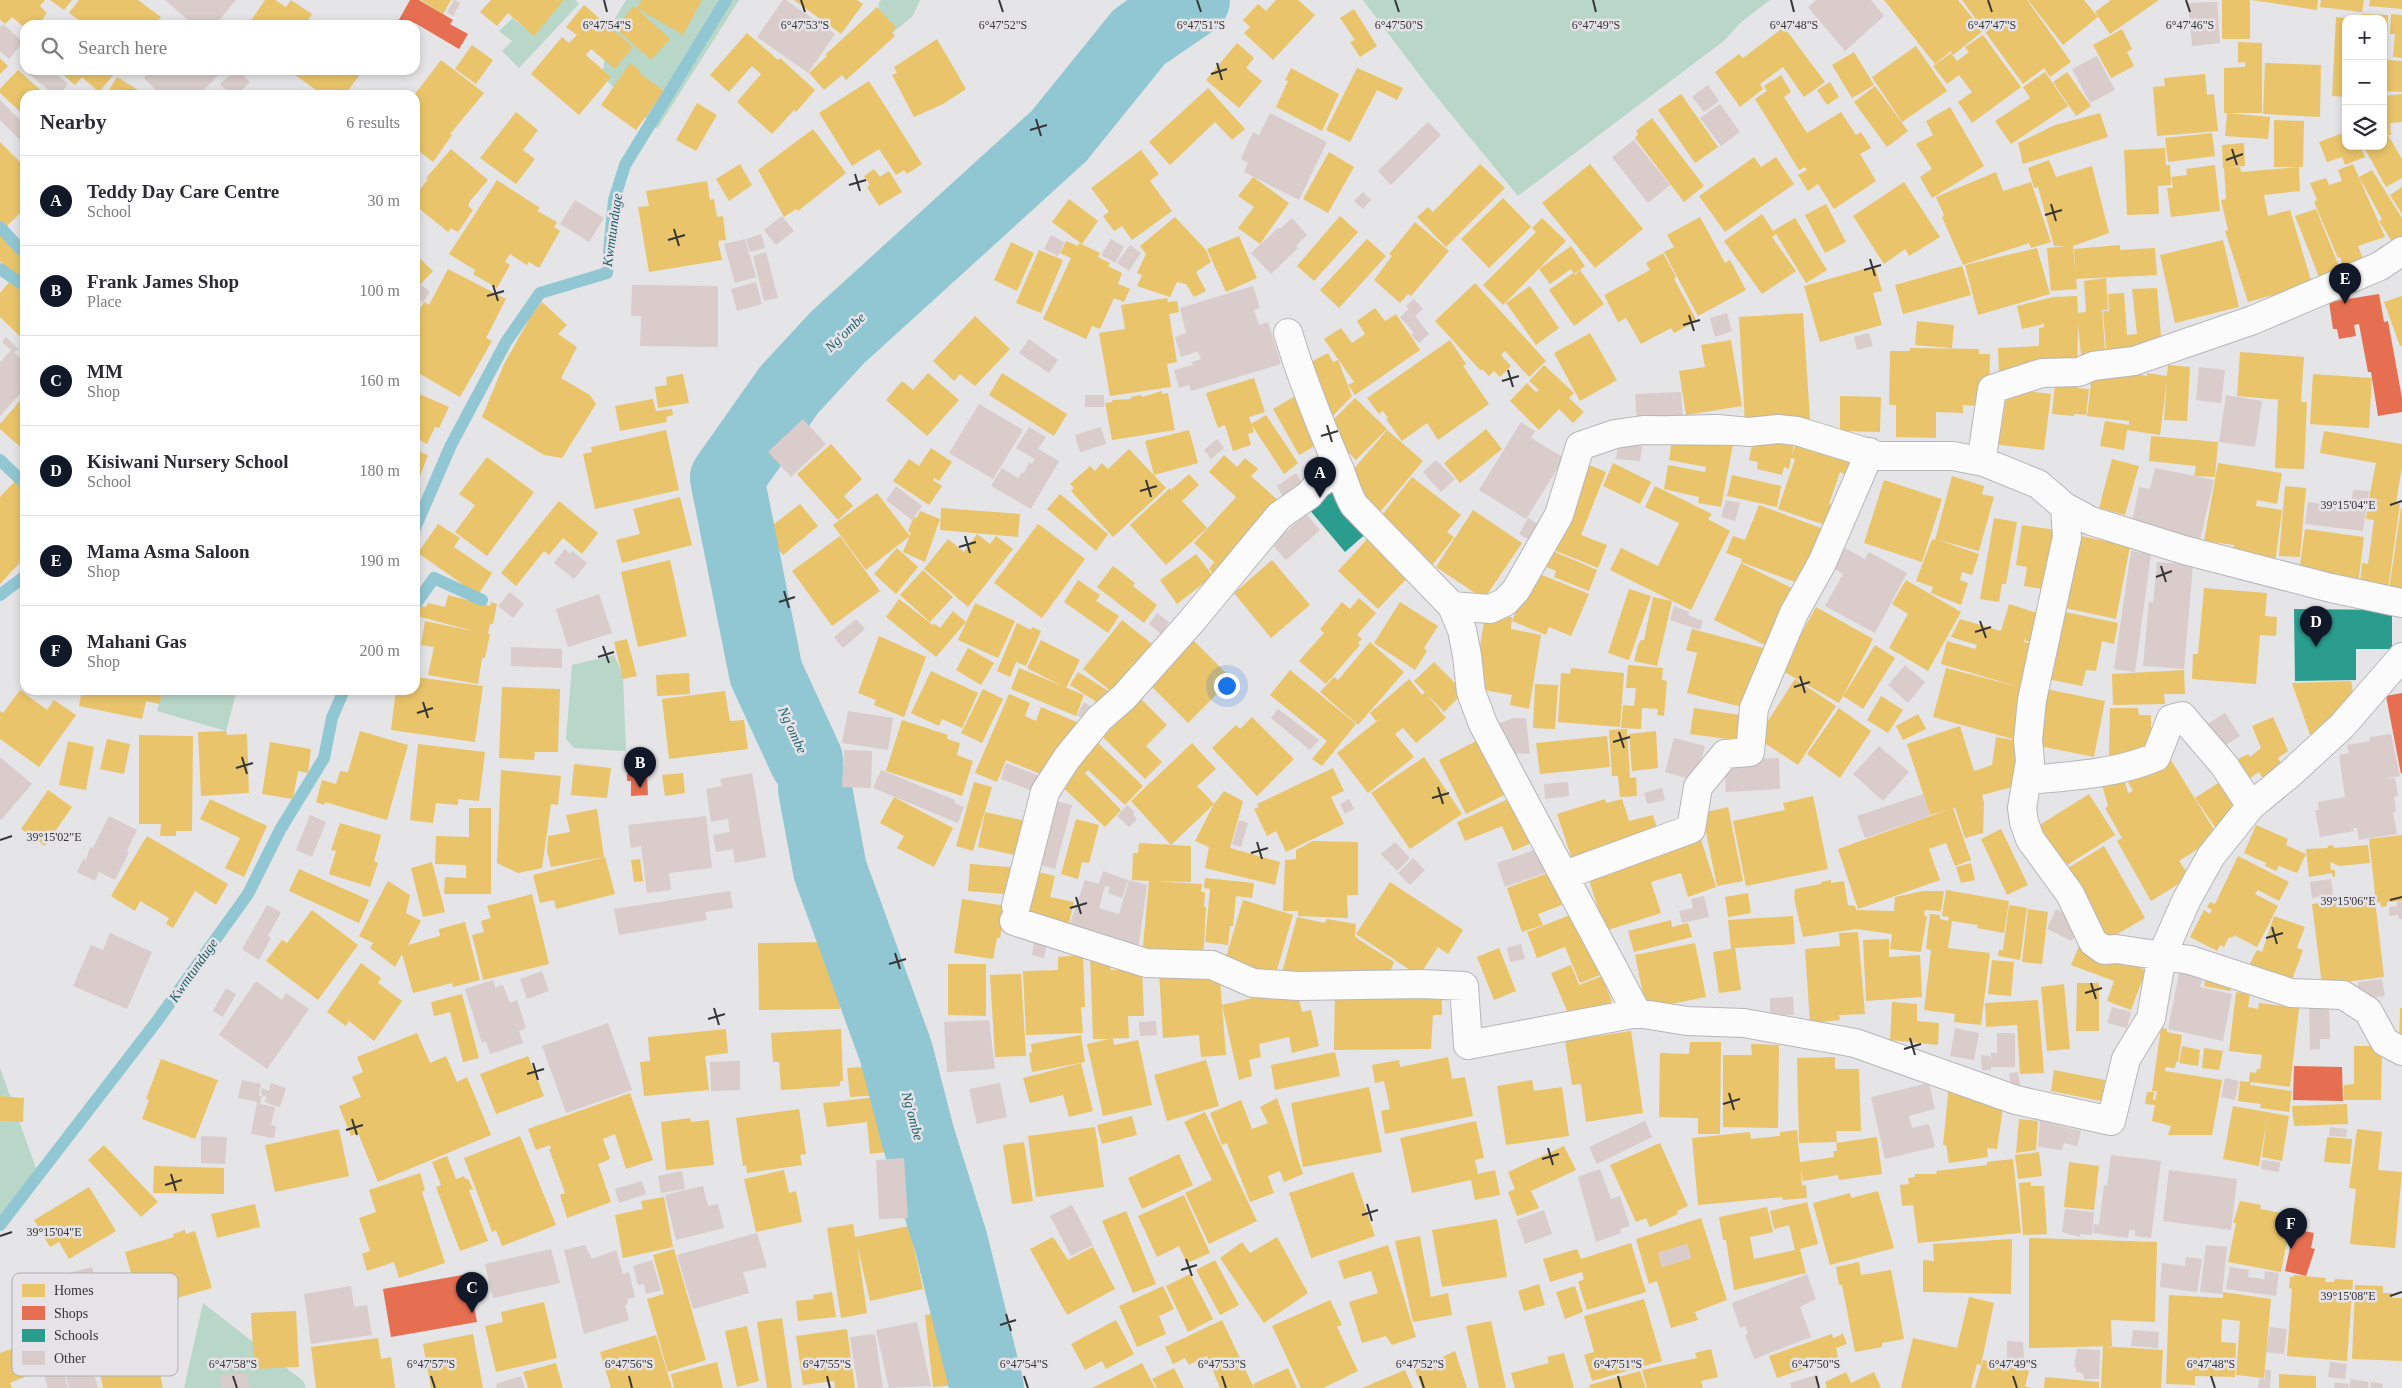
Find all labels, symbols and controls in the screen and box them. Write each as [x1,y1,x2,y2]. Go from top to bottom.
map controls [2342,15,2387,150]
button: + [2342,15,2387,60]
text: 6°47'54"S [583,18,631,32]
text: 6°47'53"S [781,18,829,32]
text: 6°47'52"S [979,18,1027,32]
text: 6°47'51"S [1177,18,1225,32]
text: 6°47'50"S [1375,18,1423,32]
text: 6°47'49"S [1572,18,1620,32]
text: 6°47'48"S [1770,18,1818,32]
text: 6°47'47"S [1968,18,2016,32]
text: 6°47'46"S [2166,18,2214,32]
search box [20,20,420,75]
icon: search [38,34,66,62]
text: Search here [78,37,167,58]
button: − [2342,60,2387,105]
button: layers [2342,105,2387,150]
text: Nearby [40,110,107,134]
text: 6 results [346,114,400,131]
text: Teddy Day Care Centre [87,181,279,202]
text: A [50,192,62,209]
text: 30 m [368,192,400,209]
water label: Kwmtunduge [600,192,625,269]
text: School [87,203,131,220]
pin: E [2329,263,2361,304]
text: Frank James Shop [87,271,239,292]
text: B [51,282,61,299]
text: 100 m [360,282,400,299]
text: Place [87,293,122,310]
water label: Ng'ombe [822,310,868,356]
text: MM [87,361,123,382]
text: C [50,372,62,389]
text: 160 m [360,372,400,389]
text: Shop [87,383,120,400]
text: Kisiwani Nursery School [87,451,289,472]
pin: A [1304,457,1336,498]
text: D [50,462,62,479]
text: 180 m [360,462,400,479]
text: School [87,473,131,490]
text: 39°15'04"E [2320,498,2376,512]
text: Mama Asma Saloon [87,541,250,562]
text: E [51,552,61,569]
text: 190 m [360,552,400,569]
text: Shop [87,563,120,580]
pin: D [2300,606,2332,647]
text: Mahani Gas [87,631,187,652]
text: F [51,642,61,659]
text: 200 m [360,642,400,659]
text: Shop [87,653,120,670]
your location [1214,673,1240,699]
water label: Ng'ombe [775,704,810,756]
pin: B [624,747,656,788]
text: 39°15'02"E [26,830,82,844]
text: 39°15'06"E [2320,894,2376,908]
water label: Kwmtunduge [166,936,221,1006]
water label: Ng'ombe [899,1089,926,1142]
pin: F [2275,1208,2307,1249]
text: 39°15'04"E [26,1225,82,1239]
pin: C [456,1272,488,1313]
legend [12,1273,178,1376]
text: Homes [54,1283,94,1298]
text: 39°15'08"E [2320,1289,2376,1303]
text: Shops [54,1306,88,1321]
text: Schools [54,1328,98,1343]
text: Other [54,1351,86,1366]
text: 6°47'58"S [209,1357,257,1371]
text: 6°47'57"S [407,1357,455,1371]
text: 6°47'56"S [605,1357,653,1371]
text: 6°47'55"S [803,1357,851,1371]
text: 6°47'54"S [1000,1357,1048,1371]
text: 6°47'53"S [1198,1357,1246,1371]
text: 6°47'52"S [1396,1357,1444,1371]
text: 6°47'51"S [1594,1357,1642,1371]
text: 6°47'50"S [1792,1357,1840,1371]
text: 6°47'49"S [1989,1357,2037,1371]
text: 6°47'48"S [2187,1357,2235,1371]

